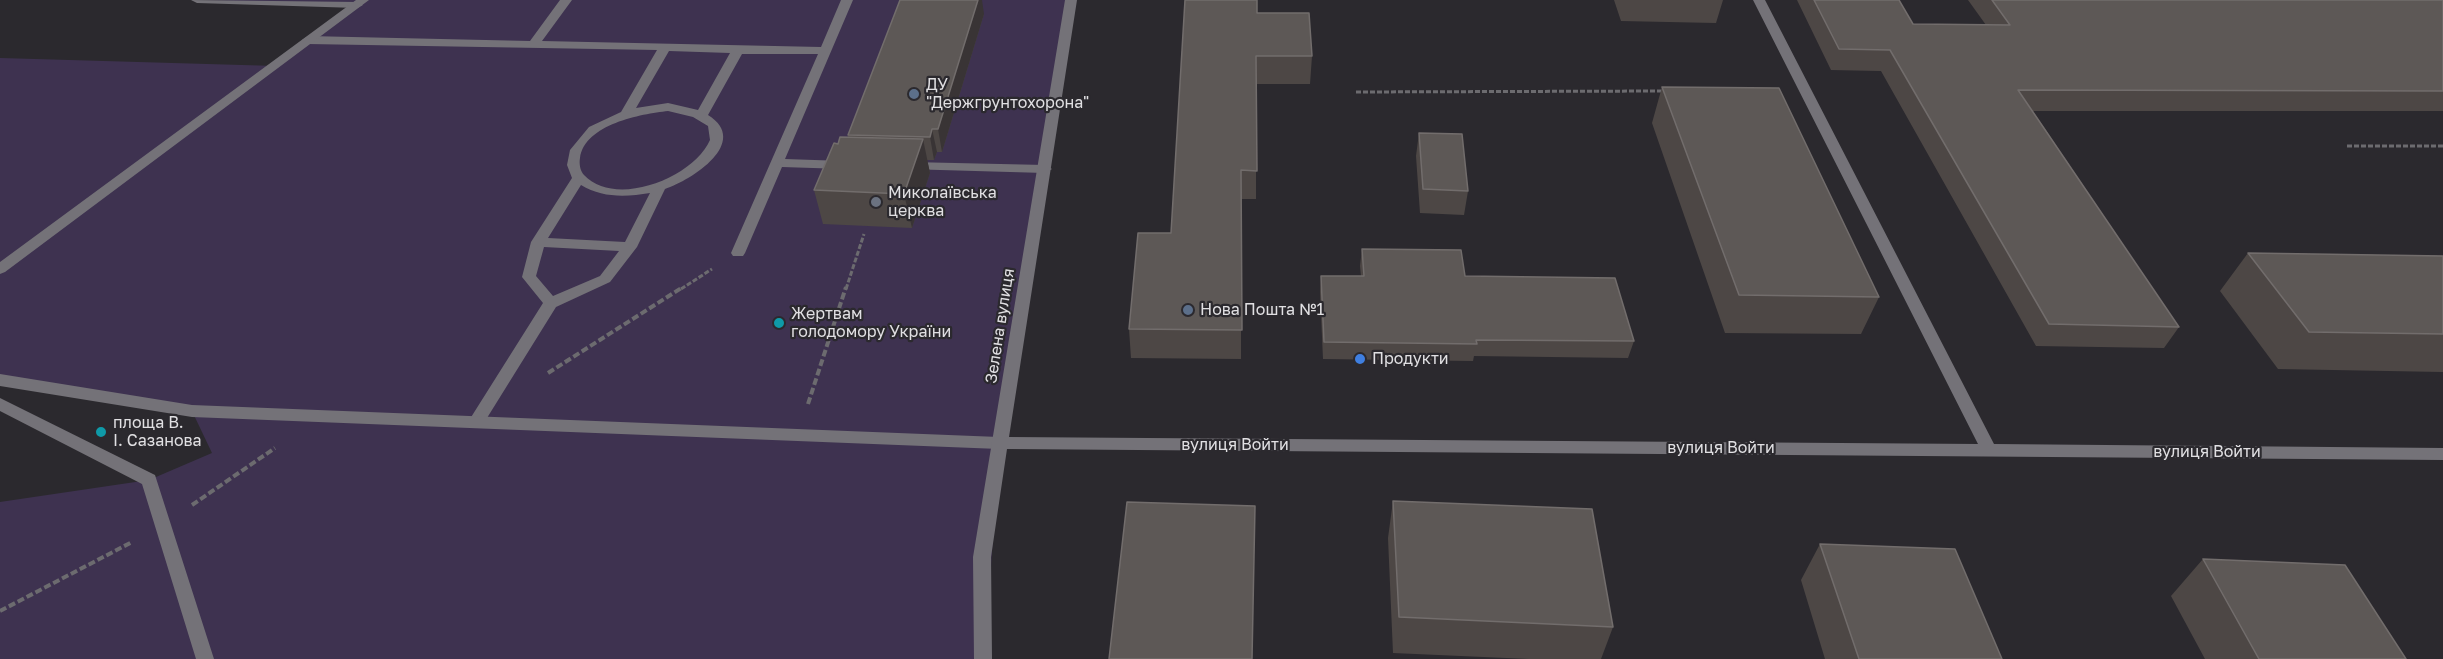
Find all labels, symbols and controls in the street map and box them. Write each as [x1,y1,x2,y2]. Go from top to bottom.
place label: ДУ "Держгрунтохорона" [926,75,1089,113]
marker: ДУ "Держгрунтохорона" [907,87,921,101]
place label: Миколаївська церква [888,183,997,221]
marker: Миколаївська церква [869,195,883,209]
street label: Зелена вулиця [981,267,1019,385]
place label: Нова Пошта №1 [1200,300,1324,320]
marker: Нова Пошта №1 [1181,303,1195,317]
place label: Жертвам голодомору України [791,304,951,342]
marker: Жертвам голодомору України [772,316,786,330]
place label: Продукти [1372,349,1449,369]
marker: Продукти [1353,352,1367,366]
place label: площа В. І. Сазанова [113,413,202,451]
marker: площа В. І. Сазанова [94,425,108,439]
street label: вулиця Войти [1181,435,1289,455]
street label: вулиця Войти [1667,438,1775,458]
street label: вулиця Войти [2153,442,2261,462]

